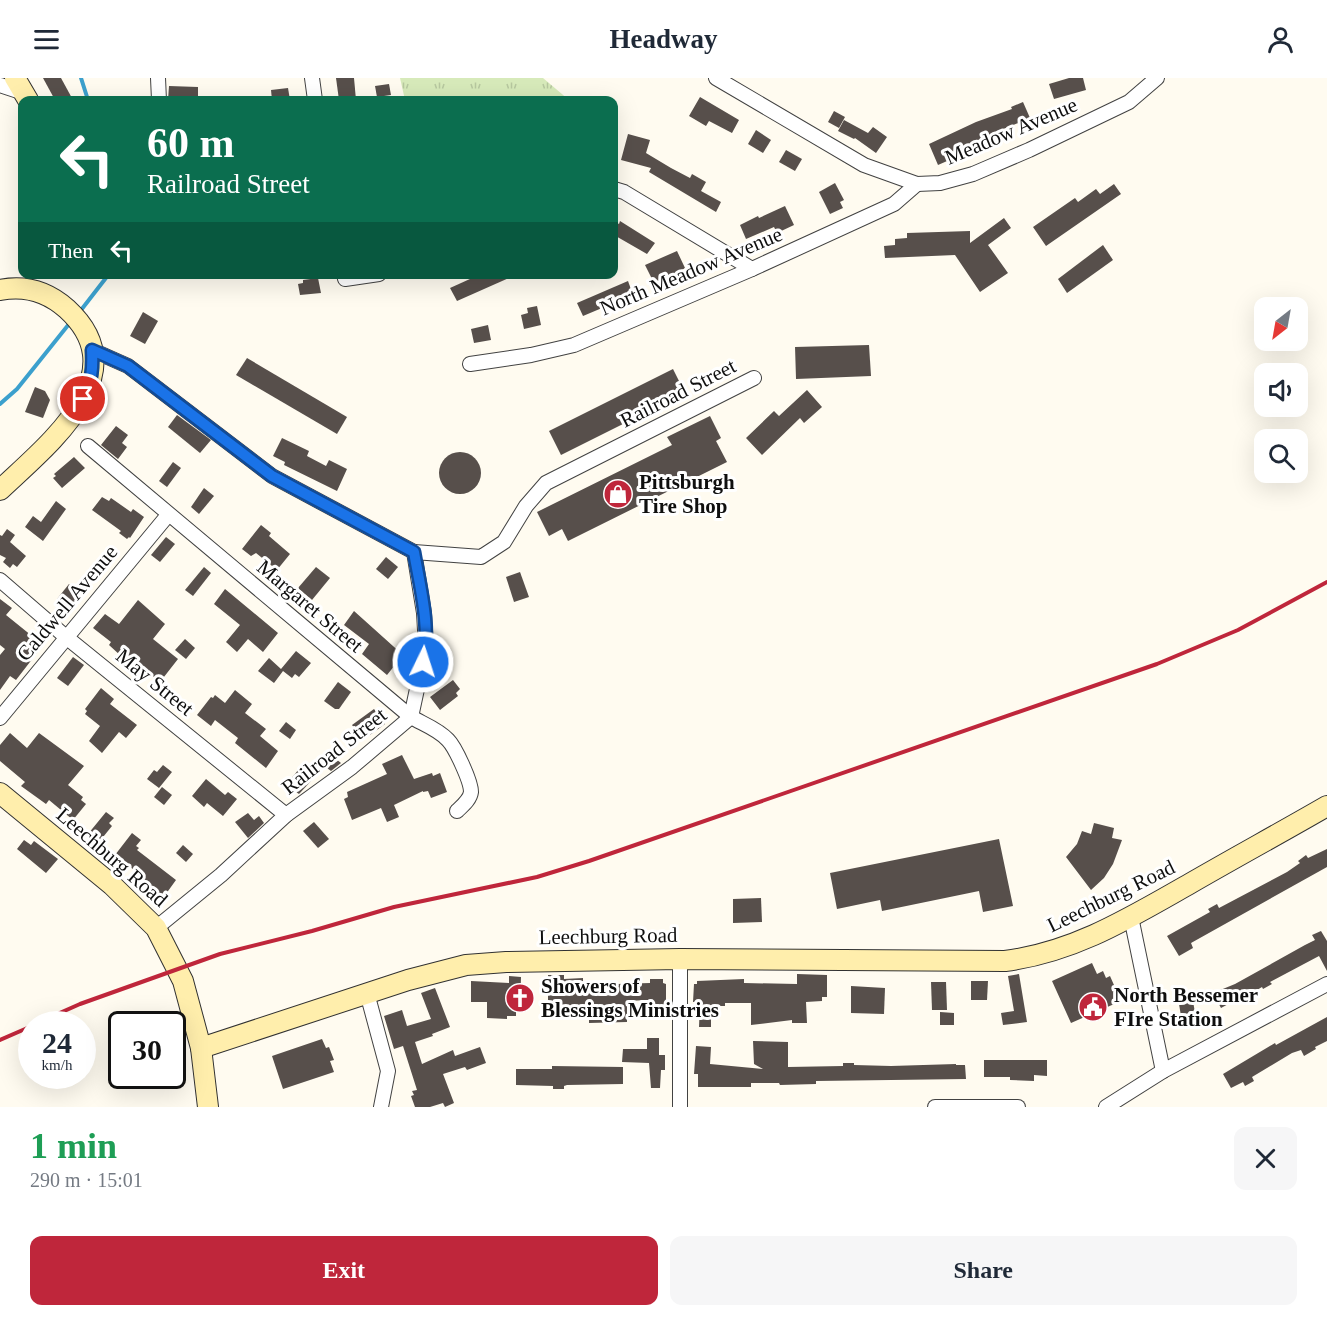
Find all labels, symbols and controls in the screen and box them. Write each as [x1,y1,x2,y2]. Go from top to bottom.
icon: menu [30,23,63,56]
icon: person [1264,23,1297,56]
text: Headway [610,24,718,54]
street label: Meadow Avenue [941,92,1081,170]
icon: left [48,120,126,198]
text: 60 m [147,120,235,166]
text: Railroad Street [147,169,310,199]
street label: North Meadow Avenue [596,222,786,320]
icon: left [105,234,138,267]
text: Then [48,238,93,263]
north arrow [1254,297,1308,351]
map controls [1254,297,1308,483]
street label: Railroad Street [616,354,740,432]
button: sound [1254,363,1308,417]
pin [57,373,108,424]
icon: arrive [66,382,99,415]
button: search [1254,429,1308,483]
place label: Pittsburgh Tire Shop [639,470,735,518]
shop icon: Pittsburgh Tire Shop [602,478,634,510]
street label: Caldwell Avenue [12,540,122,666]
street label: Margaret Street [252,555,368,657]
position arrow [391,630,455,694]
street label: May Street [111,643,199,721]
street label: Railroad Street [277,702,391,799]
street label: Leechburg Road [52,802,173,912]
street label: Leechburg Road [1043,855,1179,937]
street label: Leechburg Road [538,923,678,949]
place label: Showers of Blessings Ministries [541,974,719,1022]
church icon: Showers of Blessings Ministries [504,982,536,1014]
place label: North Bessemer FIre Station [1114,983,1258,1031]
public building icon: North Bessemer FIre Station [1077,991,1109,1023]
speed limit sign: 30 [108,1011,186,1089]
text: 24 [42,1026,72,1059]
text: km/h [42,1057,72,1073]
text: 1 min [30,1126,117,1166]
button: close [1234,1127,1297,1190]
text: 290 m · 15:01 [30,1169,143,1191]
button: Exit [30,1236,658,1305]
button: Share [670,1236,1297,1305]

